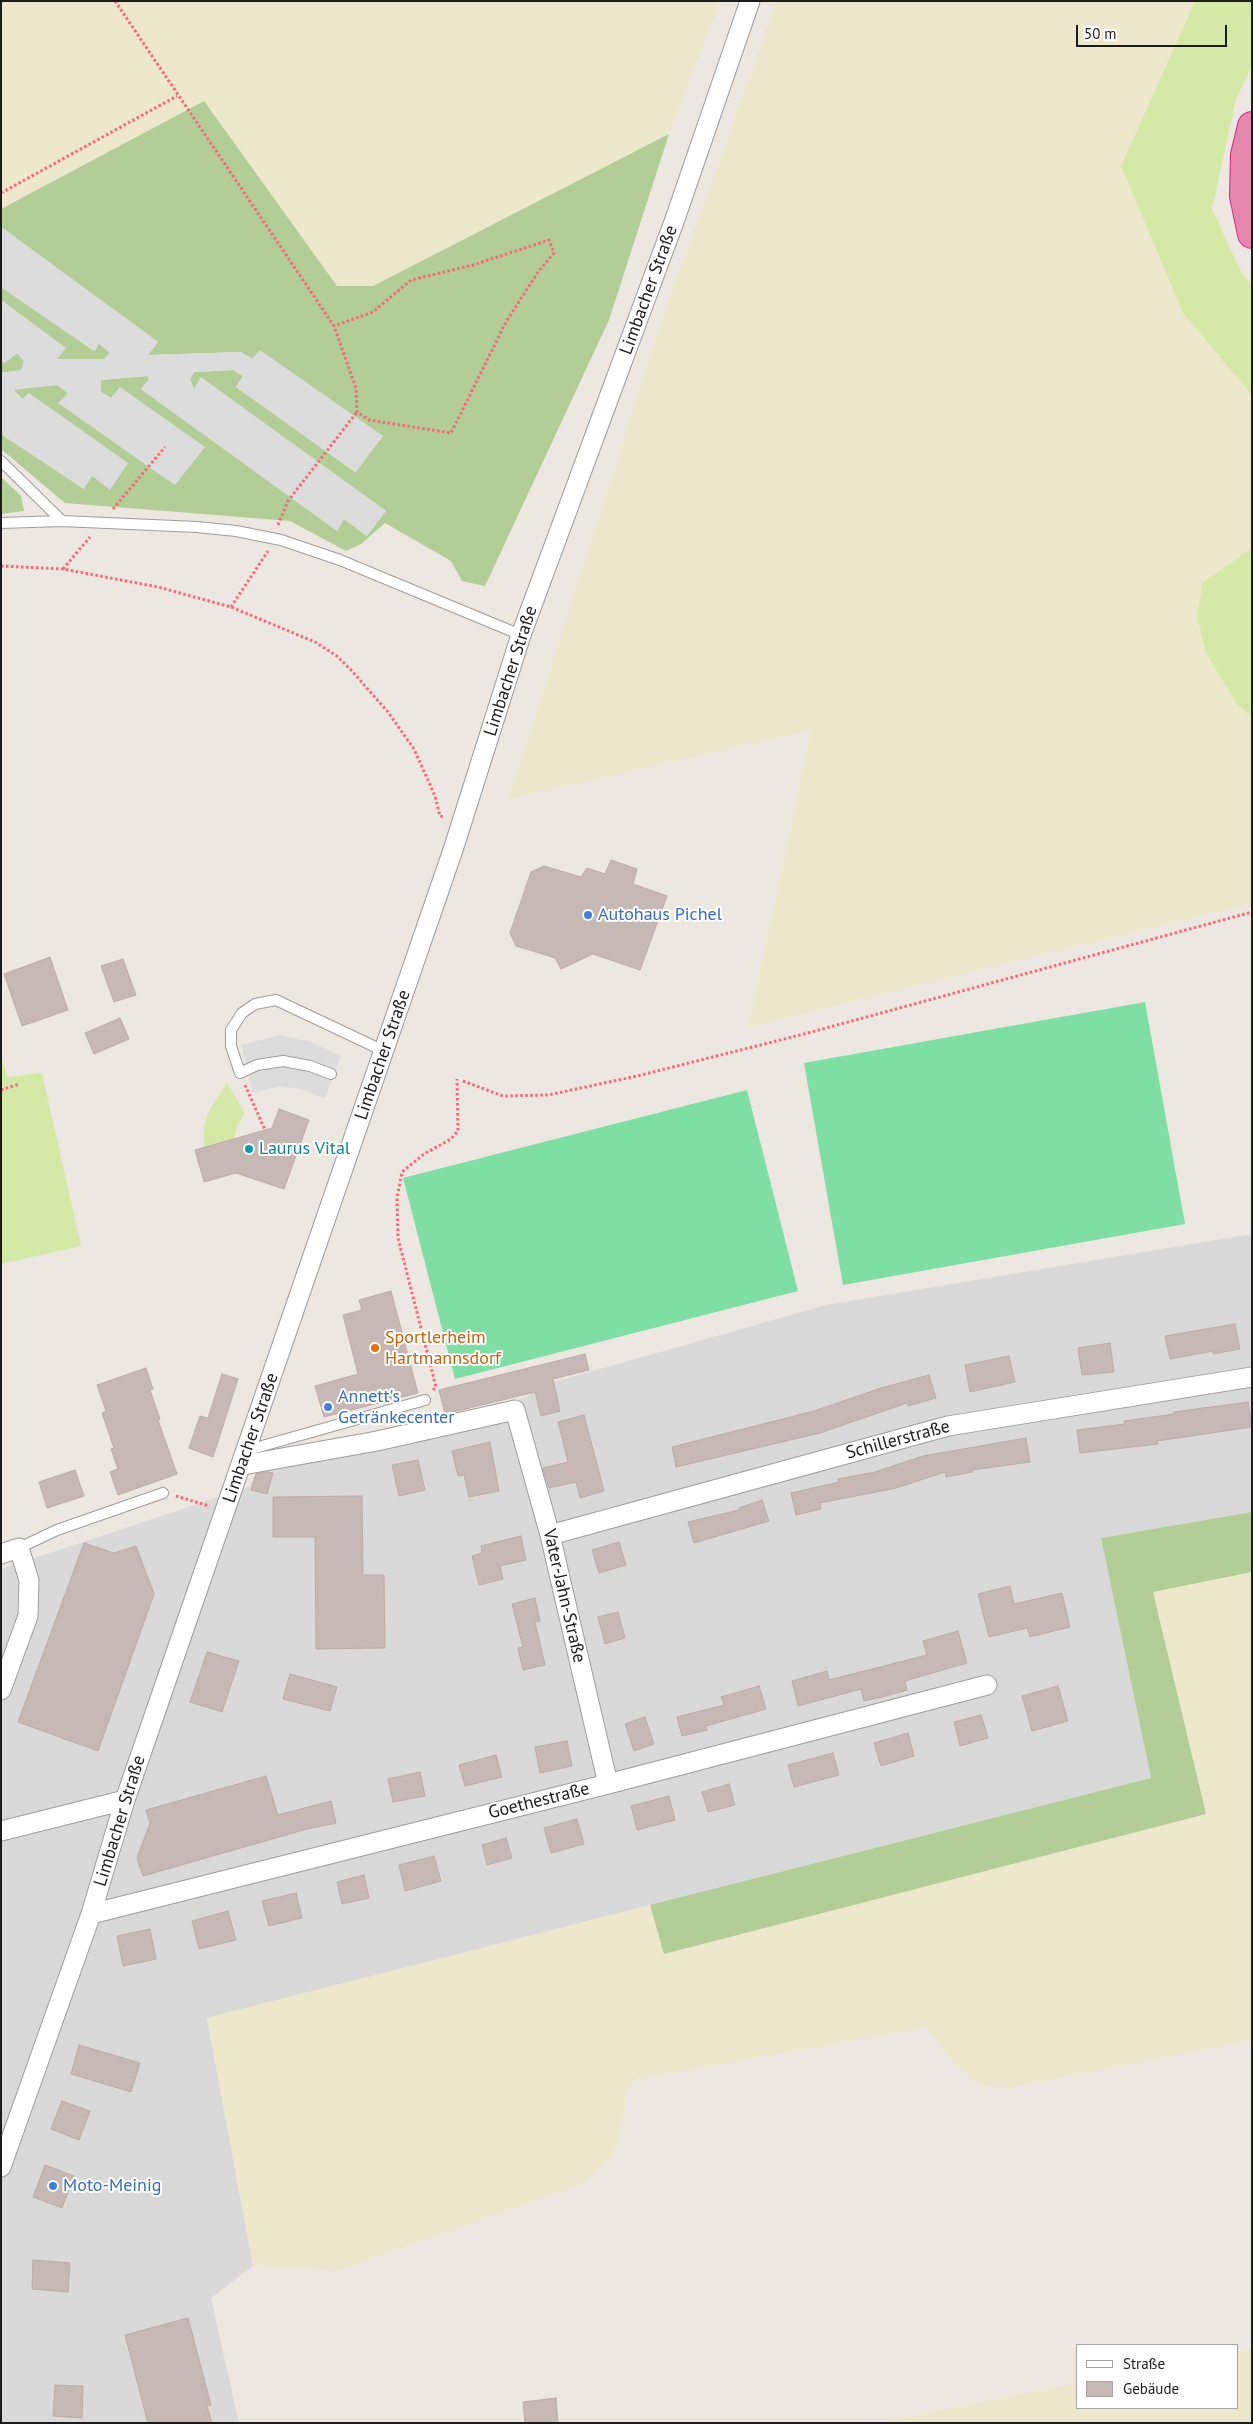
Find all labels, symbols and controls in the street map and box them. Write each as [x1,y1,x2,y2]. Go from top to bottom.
scale bar [1078,15,1229,47]
text: 50 m [1084,24,1117,43]
street label: Limbacher Straße [616,222,682,358]
street label: Limbacher Straße [480,603,542,739]
place label: Autohaus Pichel [598,904,722,926]
marker: Autohaus Pichel [582,909,594,921]
street label: Limbacher Straße [351,987,415,1123]
place label: Laurus Vital [259,1138,350,1160]
marker: Laurus Vital [243,1143,255,1155]
place label: Sportlerheim Hartmannsdorf [385,1327,501,1370]
marker: Sportlerheim Hartmannsdorf [369,1342,381,1354]
street label: Limbacher Straße [219,1370,283,1506]
place label: Annett's Getränkecenter [338,1386,454,1428]
marker: Annett's Getränkecenter [322,1401,334,1413]
street label: Schillerstraße [844,1416,952,1464]
street label: Vater-Jahn-Straße [538,1527,590,1665]
street label: Limbacher Straße [90,1753,150,1889]
street label: Goethestraße [486,1778,592,1824]
place label: Moto-Meinig [63,2175,161,2197]
marker: Moto-Meinig [47,2180,59,2192]
legend [1076,2344,1238,2409]
text: Straße [1123,2354,1165,2373]
text: Gebäude [1123,2379,1179,2398]

